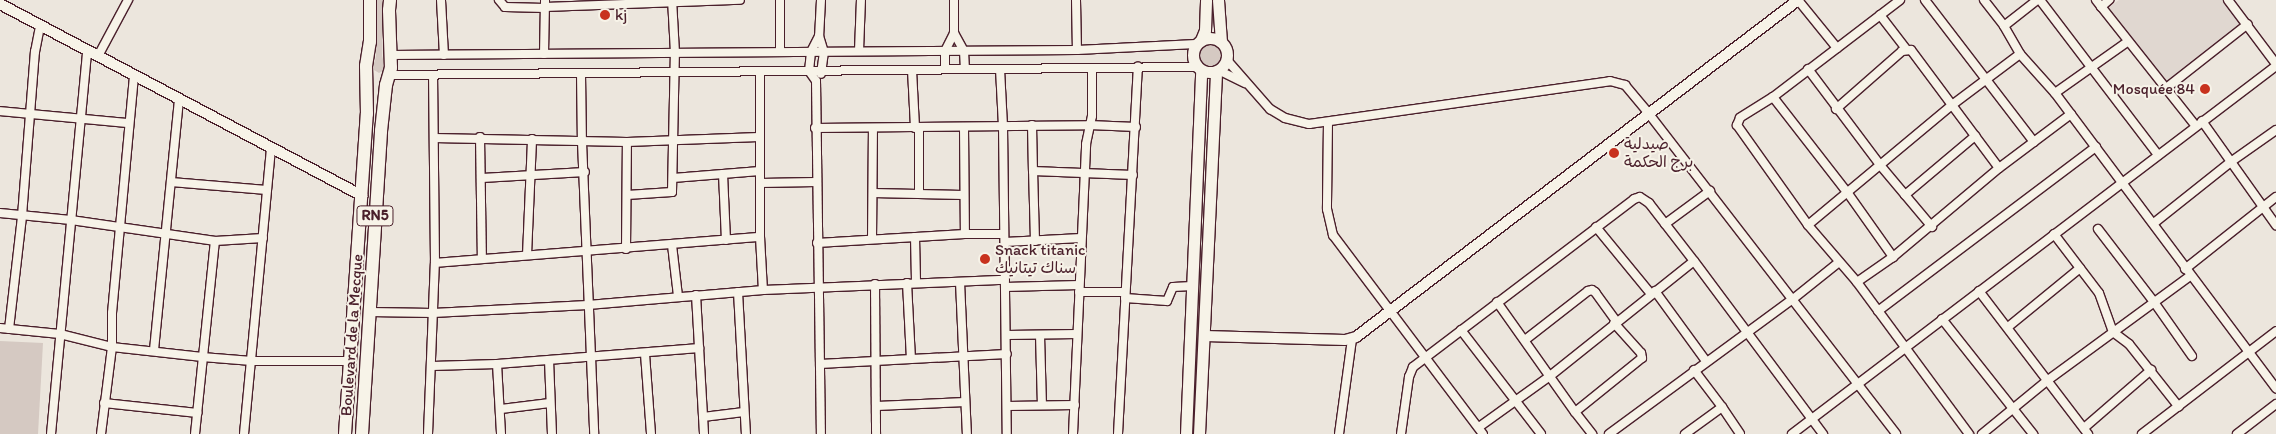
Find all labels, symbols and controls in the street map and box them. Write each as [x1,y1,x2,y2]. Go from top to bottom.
place label: kj [615,5,627,25]
marker: kj [599,9,611,21]
place label: Mosquée 84 [2113,79,2195,99]
marker: Mosquée 84 [2199,83,2211,95]
place label: صيدلية برج الحكمة [1624,134,1693,172]
marker: صيدلية برج الحكمة [1608,147,1620,159]
road number: RN5 [356,204,394,228]
place label: Snack titanic سناك تيتانيك [995,240,1085,278]
street label: Boulevard de la Mecque [337,253,367,417]
marker: Snack titanic سناك تيتانيك [979,253,991,265]

